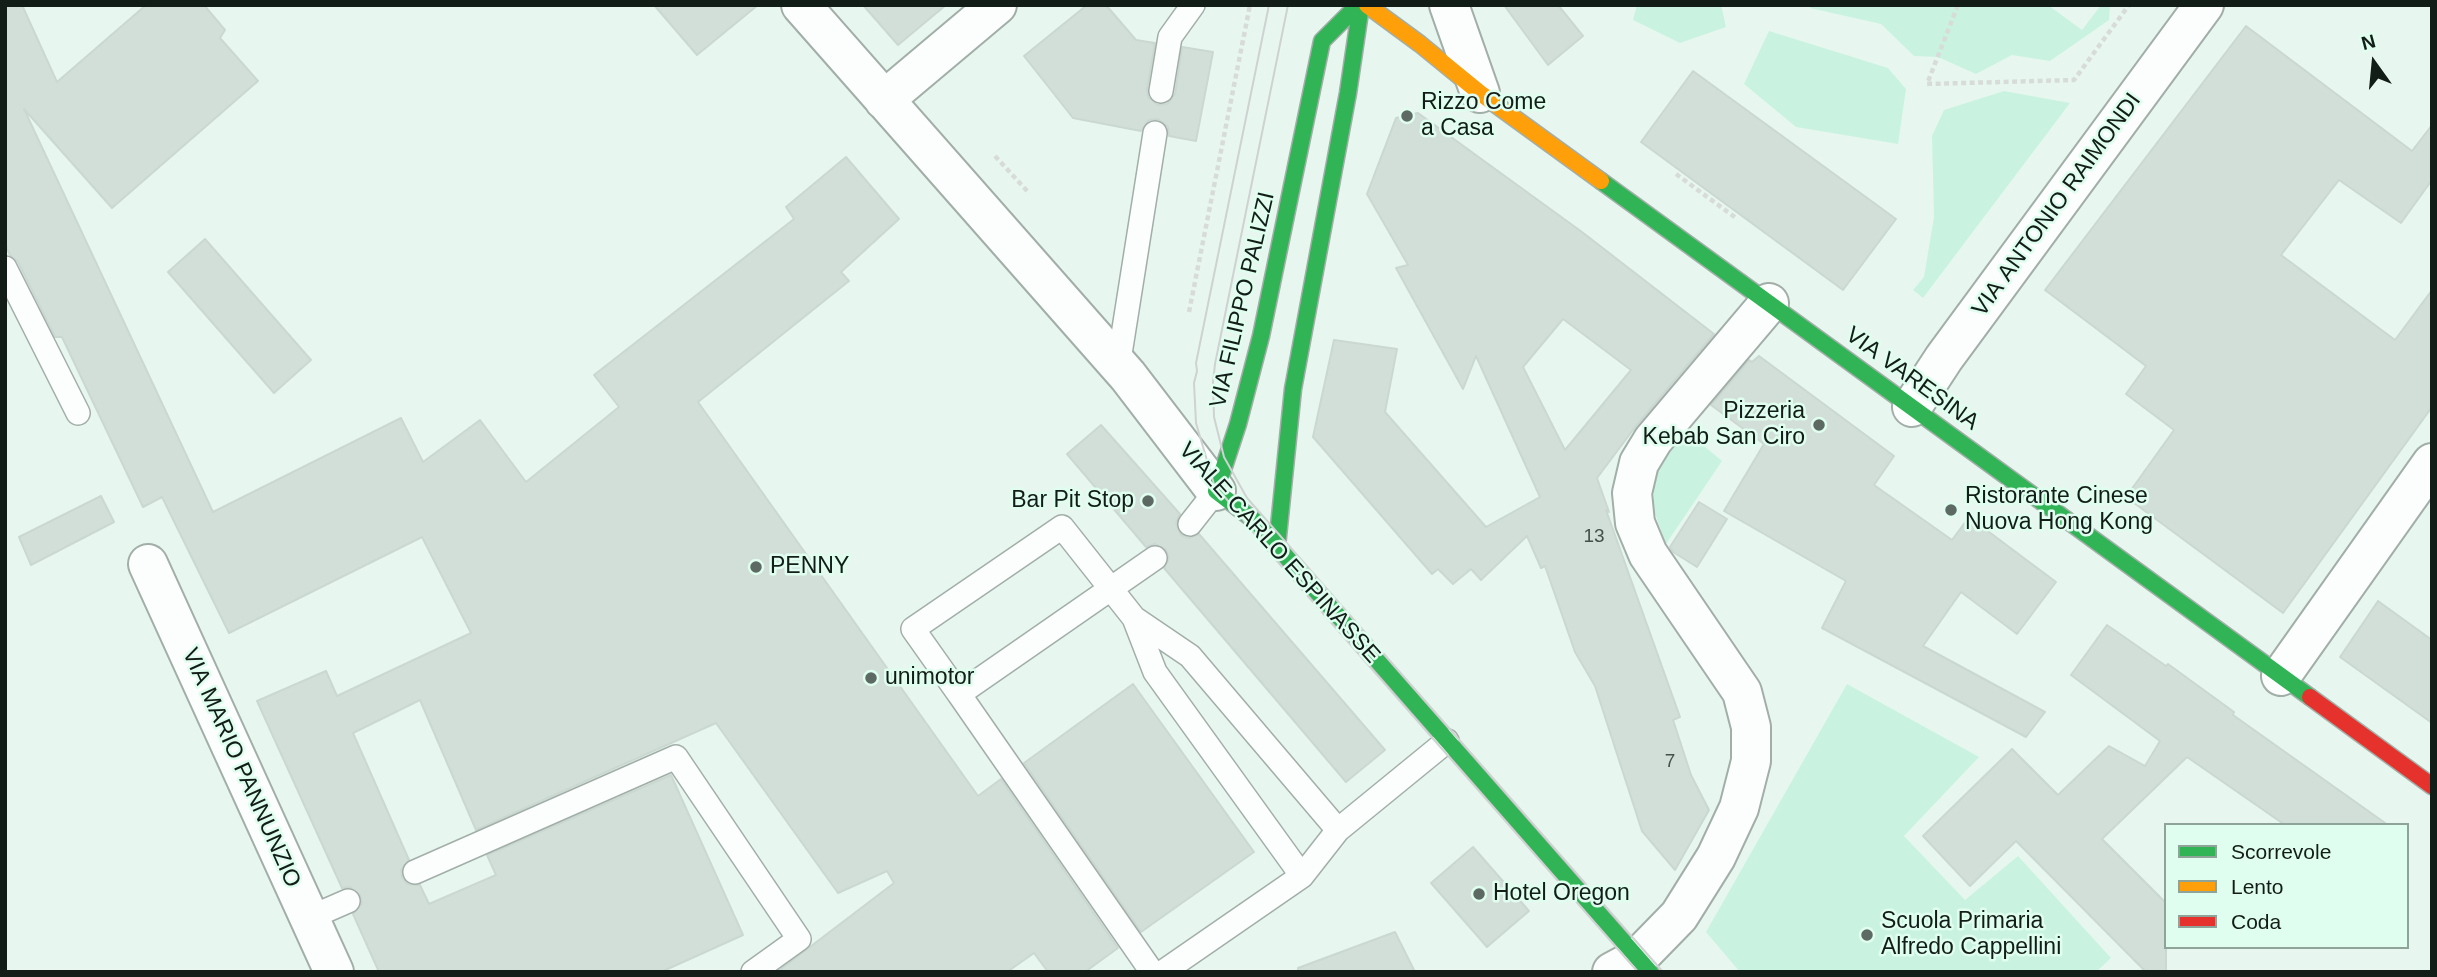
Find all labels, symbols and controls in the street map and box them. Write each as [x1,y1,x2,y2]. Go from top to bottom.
north arrow [2339,28,2409,98]
text: N [2359,30,2378,54]
street label: VIA ANTONIO RAIMONDI [1967,88,2147,322]
place label: Rizzo Come a Casa [1421,89,1546,143]
marker: Rizzo Come a Casa [1399,108,1415,124]
street label: VIA FILIPPO PALIZZI [1205,189,1281,411]
street label: VIA VARESINA [1840,321,1984,437]
place label: Pizzeria Kebab San Ciro [1643,398,1805,452]
marker: Pizzeria Kebab San Ciro [1811,417,1827,433]
street label: VIALE CARLO ESPINASSE [1173,437,1385,669]
place label: Ristorante Cinese Nuova Hong Kong [1965,483,2153,537]
place label: Bar Pit Stop [1011,487,1134,515]
marker: Bar Pit Stop [1140,493,1156,509]
marker: Ristorante Cinese Nuova Hong Kong [1943,502,1959,518]
house number: 13 [1583,526,1605,548]
place label: PENNY [770,553,849,581]
marker: PENNY [748,559,764,575]
street label: VIA MARIO PANNUNZIO [176,644,306,892]
place label: unimotor [885,664,974,692]
marker: unimotor [863,670,879,686]
house number: 7 [1665,751,1675,773]
legend [2164,823,2409,949]
text: Scorrevole [2231,840,2331,863]
text: Lento [2231,875,2284,898]
place label: Hotel Oregon [1493,880,1630,908]
marker: Hotel Oregon [1471,886,1487,902]
place label: Scuola Primaria Alfredo Cappellini [1881,908,2061,962]
text: Coda [2231,910,2281,933]
marker: Scuola Primaria Alfredo Cappellini [1859,927,1875,943]

